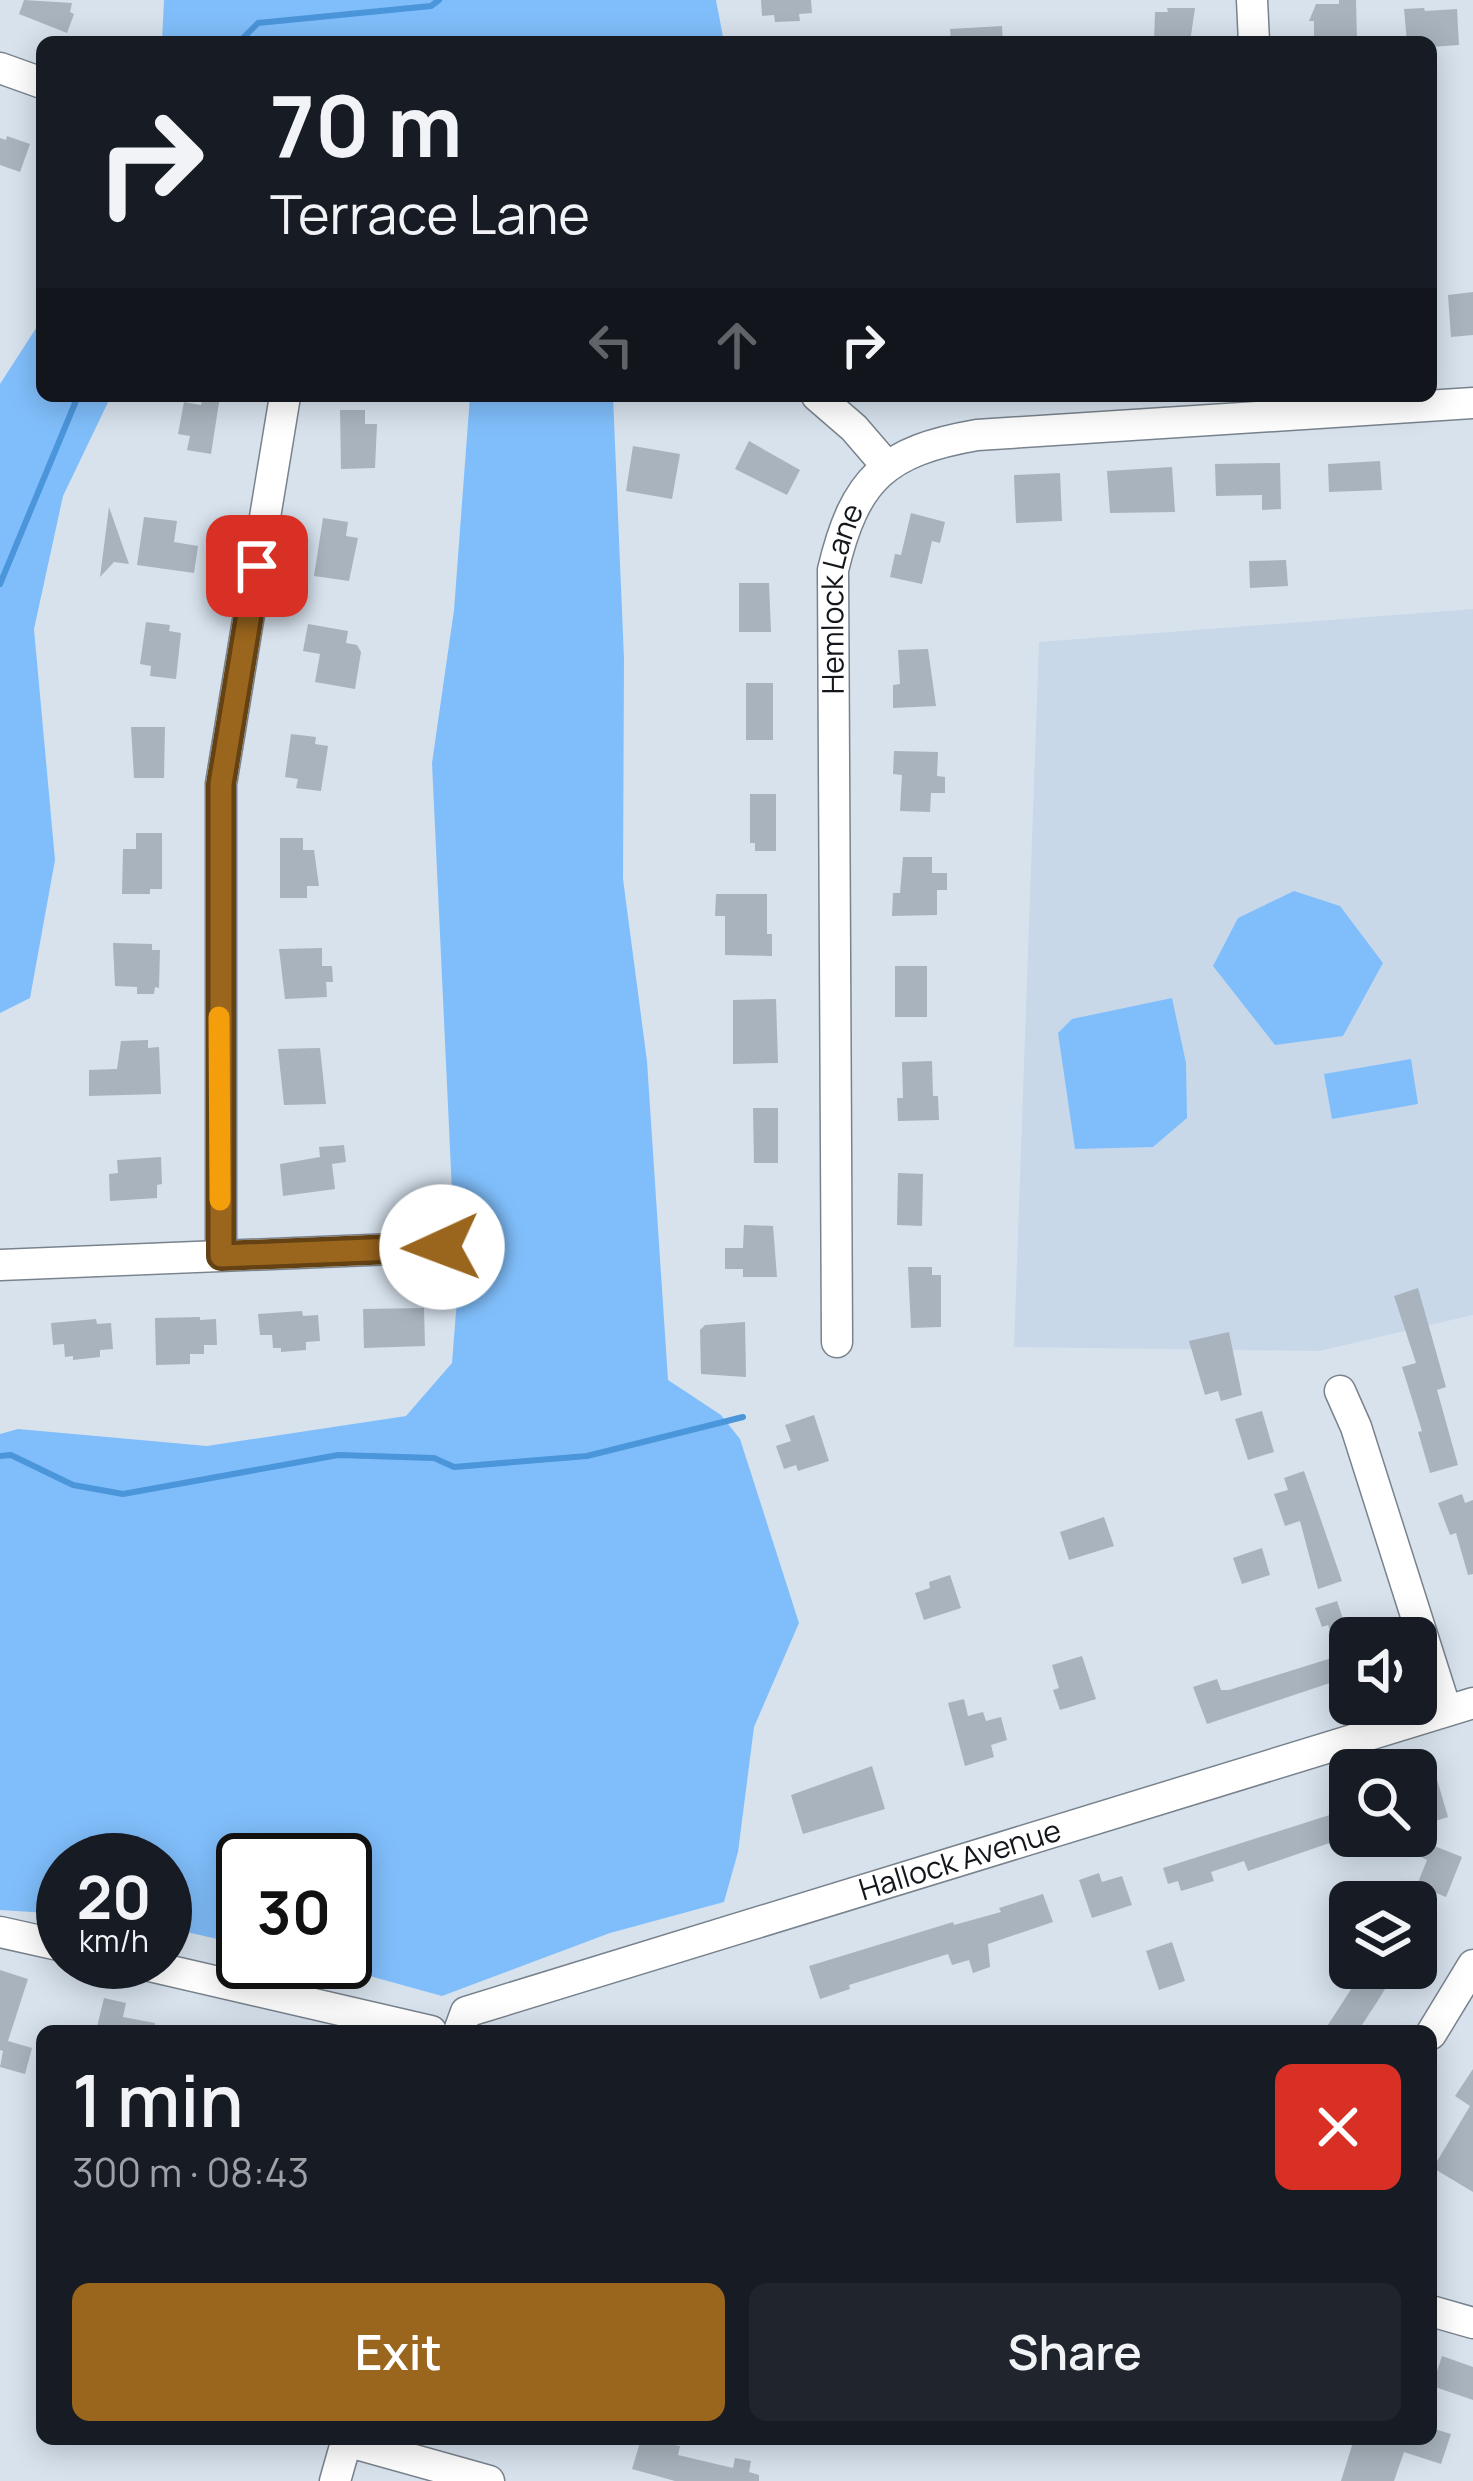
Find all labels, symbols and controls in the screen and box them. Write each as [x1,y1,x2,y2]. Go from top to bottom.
text: 70 m [270,67,462,182]
icon: right [72,84,228,240]
text: Terrace Lane [270,176,590,250]
icon: left [578,312,644,378]
icon: ahead [704,312,770,378]
icon: right [830,312,896,378]
street label: Hemlock Lane [811,496,872,694]
pin [206,515,308,617]
icon: arrive [224,533,290,599]
position arrow [379,1184,505,1310]
map controls [1329,1617,1437,1989]
button: sound [1329,1617,1437,1725]
button: search [1329,1749,1437,1857]
street label: Hallock Avenue [854,1809,1066,1909]
speed limit sign: 30 [216,1833,372,1989]
text: 20 [76,1855,152,1937]
button: layers [1329,1881,1437,1989]
text: km/h [79,1920,149,1961]
text: 1 min [72,2050,244,2149]
button: close [1275,2064,1401,2190]
text: 300 m · 08:43 [72,2145,309,2199]
button: Exit [72,2283,725,2421]
button: Share [749,2283,1401,2421]

